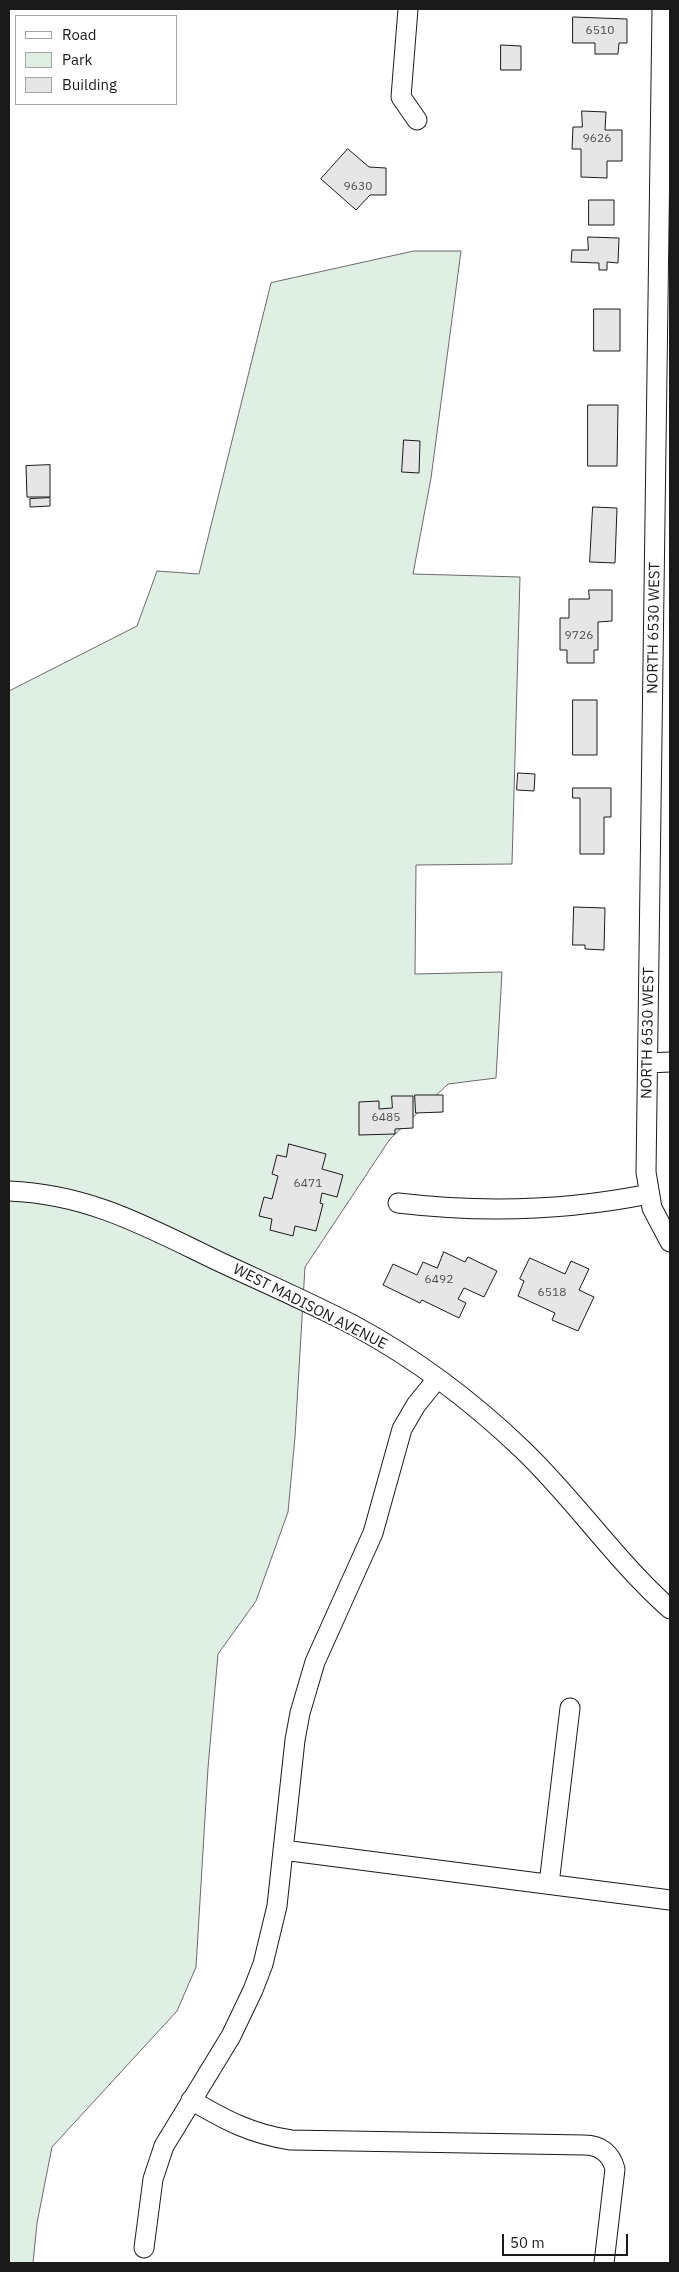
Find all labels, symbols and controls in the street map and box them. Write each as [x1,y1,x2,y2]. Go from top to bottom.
legend [15,15,178,105]
house number: 6510 [586,24,614,38]
text: Road [62,25,97,44]
text: Park [62,50,92,69]
text: Building [62,75,117,94]
house number: 9626 [583,132,611,146]
house number: 9630 [344,180,372,194]
street label: NORTH 6530 WEST [644,562,664,694]
house number: 9726 [565,629,593,643]
street label: NORTH 6530 WEST [638,967,658,1099]
house number: 6485 [372,1111,400,1125]
house number: 6471 [294,1177,322,1191]
street label: WEST MADISON AVENUE [230,1260,390,1354]
house number: 6492 [425,1273,453,1287]
house number: 6518 [538,1286,566,1300]
scale bar [504,2224,630,2256]
text: 50 m [510,2233,545,2252]

